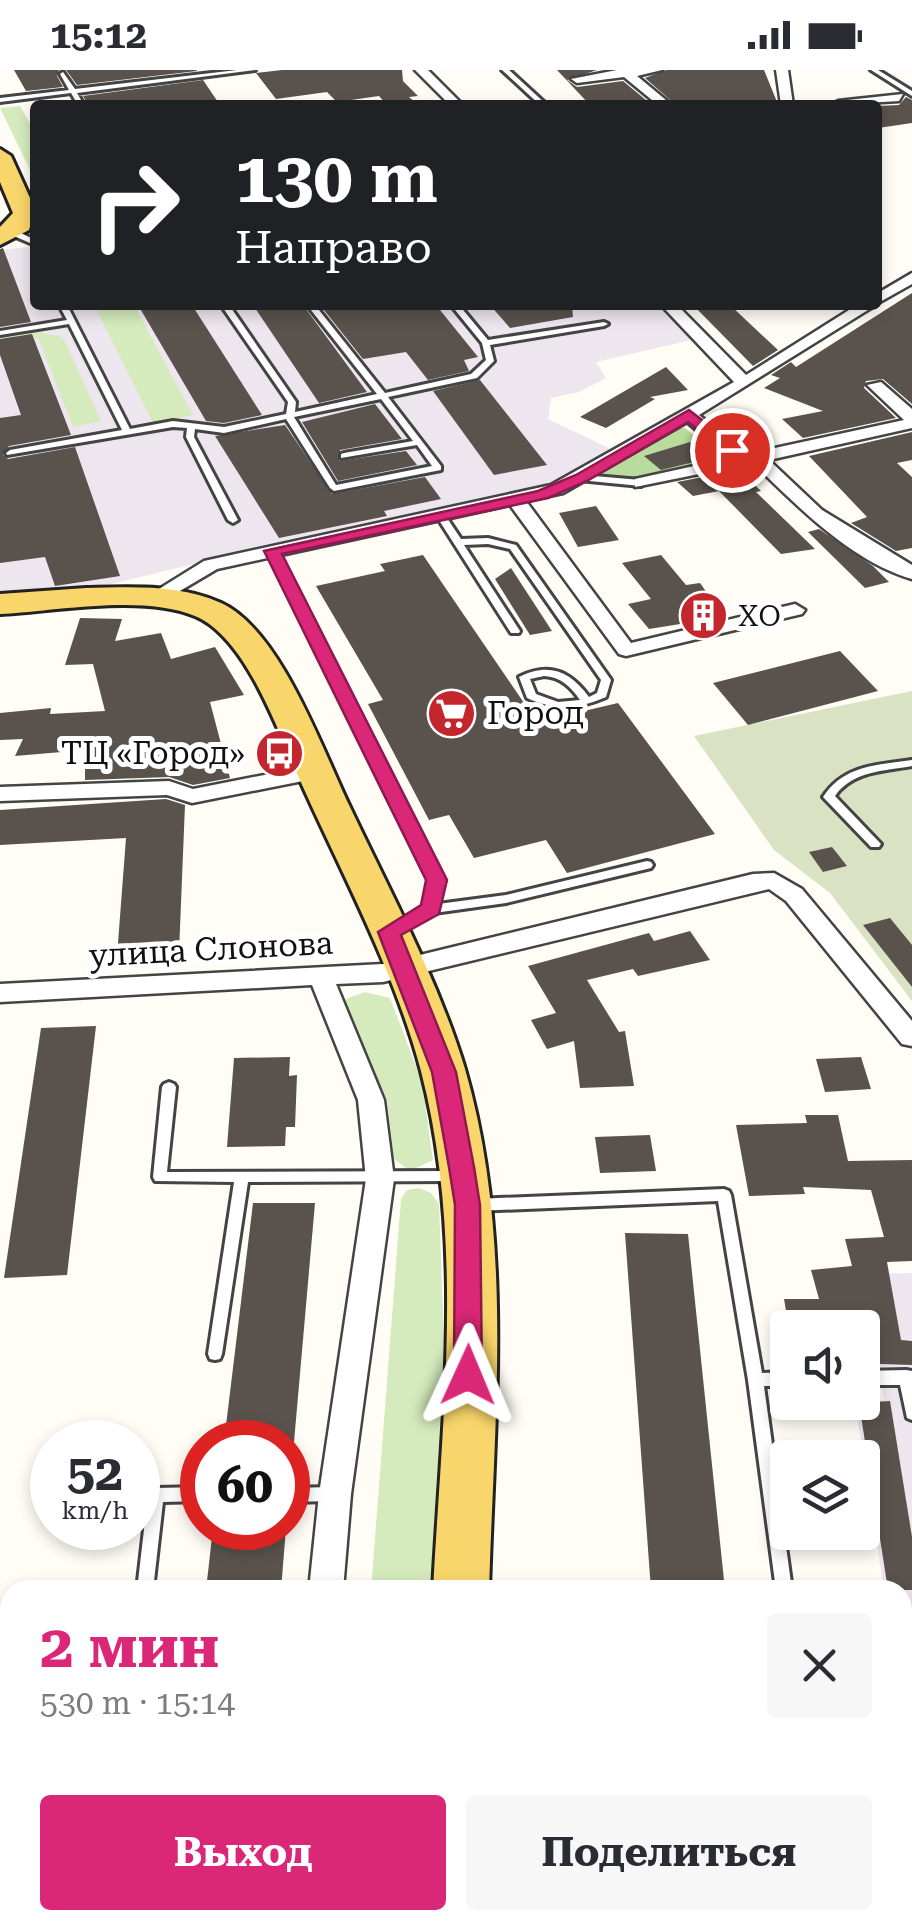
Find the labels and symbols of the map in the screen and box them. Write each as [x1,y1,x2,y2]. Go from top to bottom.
pin [690,408,775,493]
building icon: ХО [677,590,729,642]
place label: ХО [738,600,781,633]
supermarket icon: Город [426,687,478,739]
place label: Город [487,694,584,732]
bus stop icon: ТЦ «Город» [254,727,306,779]
place label: ТЦ «Город» [61,734,245,772]
street label: улица Слонова [88,924,334,974]
position arrow [416,1323,520,1427]
speed limit sign: 60 [180,1420,310,1550]

